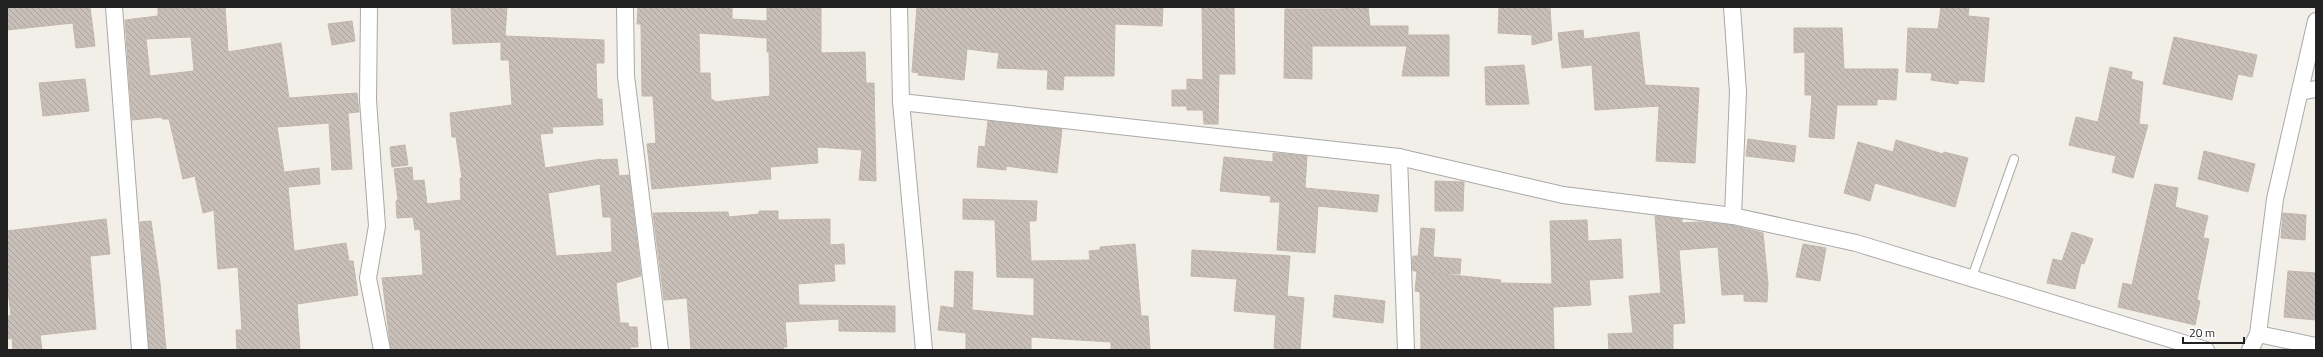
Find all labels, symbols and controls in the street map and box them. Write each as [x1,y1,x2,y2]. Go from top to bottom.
scale bar [2183,319,2244,345]
text: 20 m [2189,323,2215,342]

